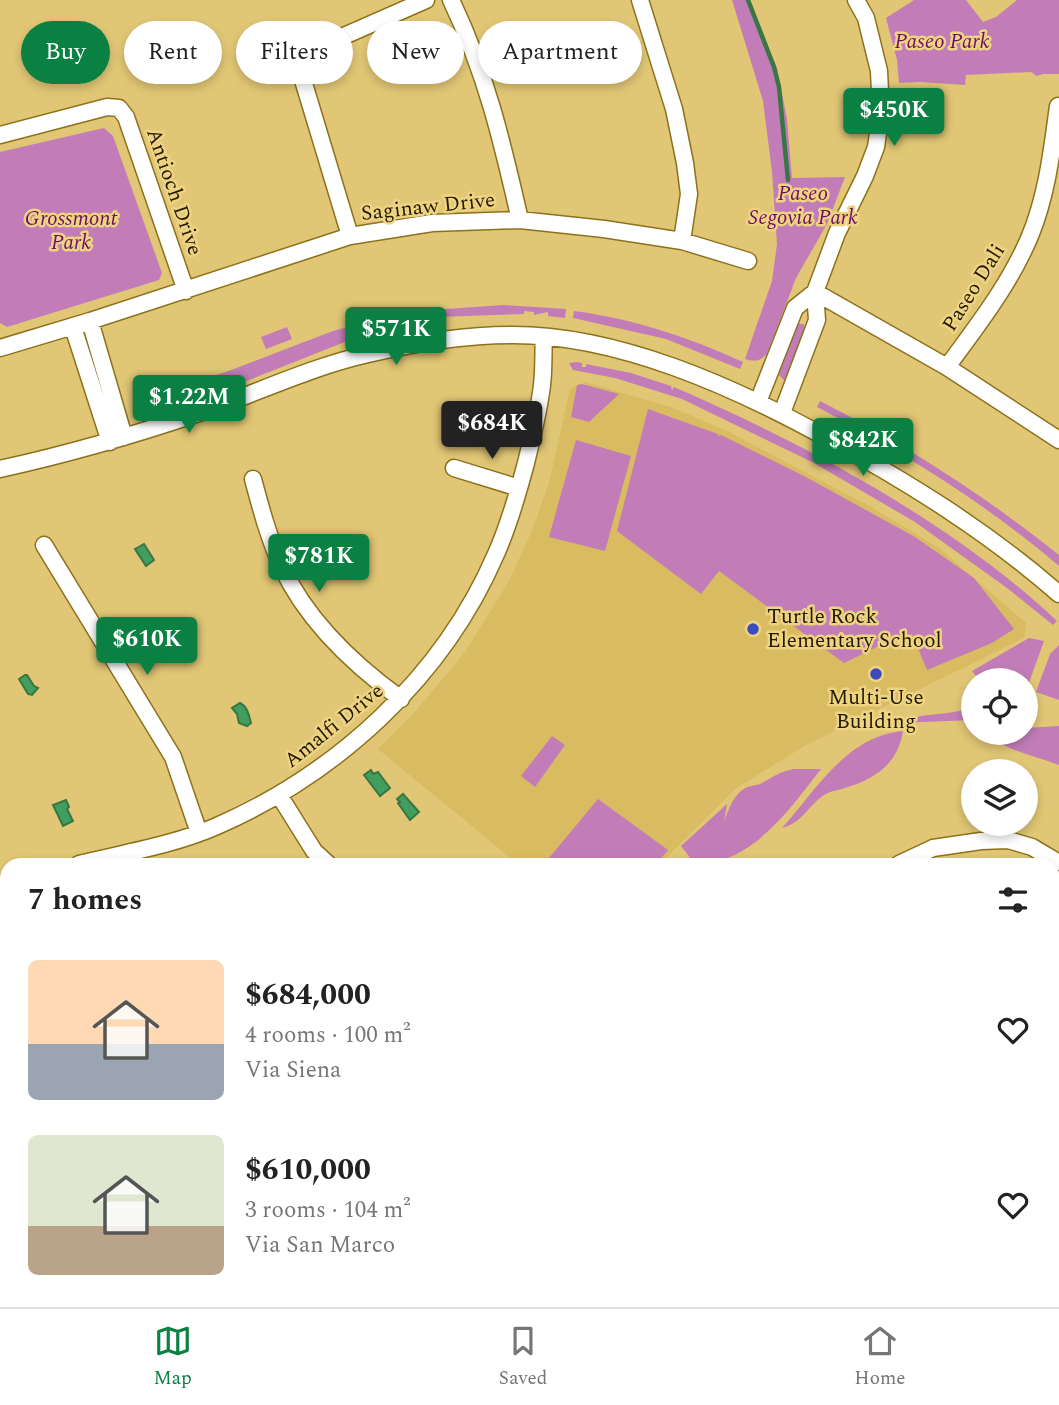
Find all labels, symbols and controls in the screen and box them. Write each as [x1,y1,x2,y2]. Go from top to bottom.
chip: Buy [21,21,110,84]
chip: Rent [124,21,222,84]
chip: Filters [236,21,353,84]
chip: New [367,21,464,84]
chip: Apartment [478,21,642,84]
park label: Paseo Park [894,26,990,58]
pin: $450K [845,88,943,148]
text: $450K [859,93,929,128]
street label: Antioch Drive [137,124,211,260]
park label: Paseo Segovia Park [748,178,858,234]
street label: Saginaw Drive [359,184,497,230]
park label: Grossmont Park [25,203,118,259]
street label: Paseo Dali [934,238,1014,338]
pin: $571K [347,308,445,367]
text: $571K [361,312,431,347]
pin: $1.22M [132,376,246,435]
text: $1.22M [149,380,229,415]
pin: $684K [443,402,541,461]
text: $684K [457,406,527,441]
pin: $842K [814,419,912,478]
text: $842K [828,423,898,458]
pin: $781K [270,534,368,594]
text: $781K [284,539,354,574]
place label: Turtle Rock Elementary School [767,601,942,657]
pin: $610K [98,618,196,677]
marker: Turtle Rock Elementary School [745,621,761,637]
text: $610K [112,622,182,657]
marker: Multi-Use Building [868,666,884,682]
map controls [961,668,1038,836]
button: locate [961,668,1038,745]
street label: Amalfi Drive [277,676,391,776]
place label: Multi-Use Building [828,682,924,738]
button: layers [961,759,1038,836]
text: 7 homes [28,877,142,923]
icon: filters [994,881,1032,919]
text: $684,000 [245,972,371,1018]
icon: home [84,988,168,1072]
icon: heart [994,1011,1032,1049]
text: 4 rooms · 100 m² [245,1018,411,1053]
text: Via Siena [245,1053,341,1088]
text: $610,000 [245,1147,371,1193]
icon: home [84,1163,168,1247]
icon: heart [994,1186,1032,1224]
text: 3 rooms · 104 m² [245,1193,411,1228]
text: Via San Marco [245,1228,395,1263]
tab: Map [153,1322,192,1393]
tab: Saved [499,1322,547,1393]
tab: Home [854,1322,906,1393]

